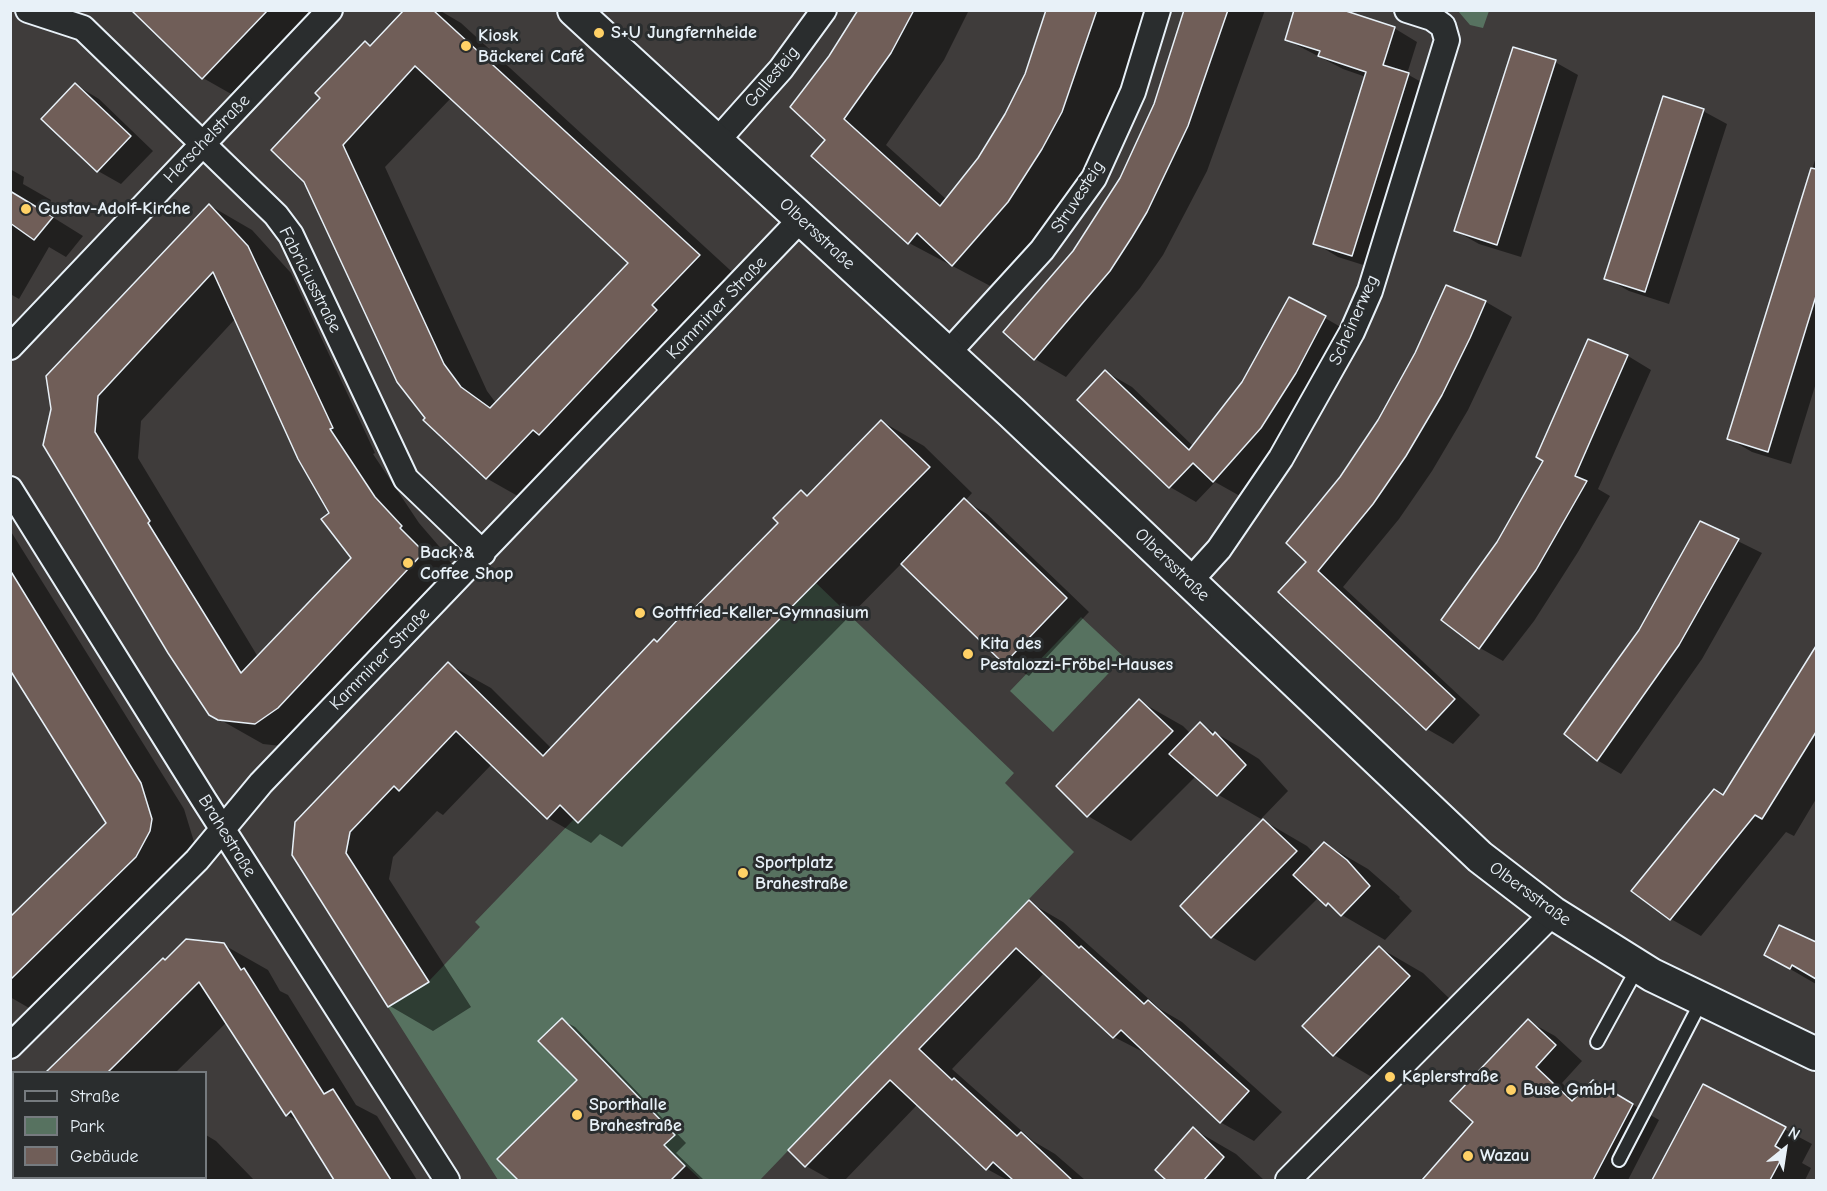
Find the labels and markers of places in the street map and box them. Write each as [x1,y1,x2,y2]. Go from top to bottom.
place label: S+U Jungfernheide [611,22,757,44]
place label: Kiosk Bäckerei Café [478,25,584,68]
marker: S+U Jungfernheide [592,26,606,40]
marker: Kiosk Bäckerei Café [459,39,473,53]
place label: Gustav-Adolf-Kirche [38,198,190,220]
marker: Gustav-Adolf-Kirche [19,202,33,216]
place label: Back & Coffee Shop [420,542,513,584]
marker: Back & Coffee Shop [401,556,415,570]
place label: Gottfried-Keller-Gymnasium [652,602,869,624]
marker: Gottfried-Keller-Gymnasium [633,606,647,620]
place label: Kita des Pestalozzi-Fröbel-Hauses [980,633,1173,676]
marker: Kita des Pestalozzi-Fröbel-Hauses [961,647,975,661]
place label: Sportplatz Brahestraße [755,852,848,894]
marker: Sportplatz Brahestraße [736,866,750,880]
place label: Keplerstraße [1402,1066,1498,1088]
marker: Keplerstraße [1383,1070,1397,1084]
place label: Buse GmbH [1523,1079,1616,1101]
marker: Buse GmbH [1504,1083,1518,1097]
place label: Sporthalle Brahestraße [589,1094,682,1136]
marker: Sporthalle Brahestraße [570,1108,584,1122]
place label: Wazau [1480,1145,1529,1167]
marker: Wazau [1461,1149,1475,1163]

